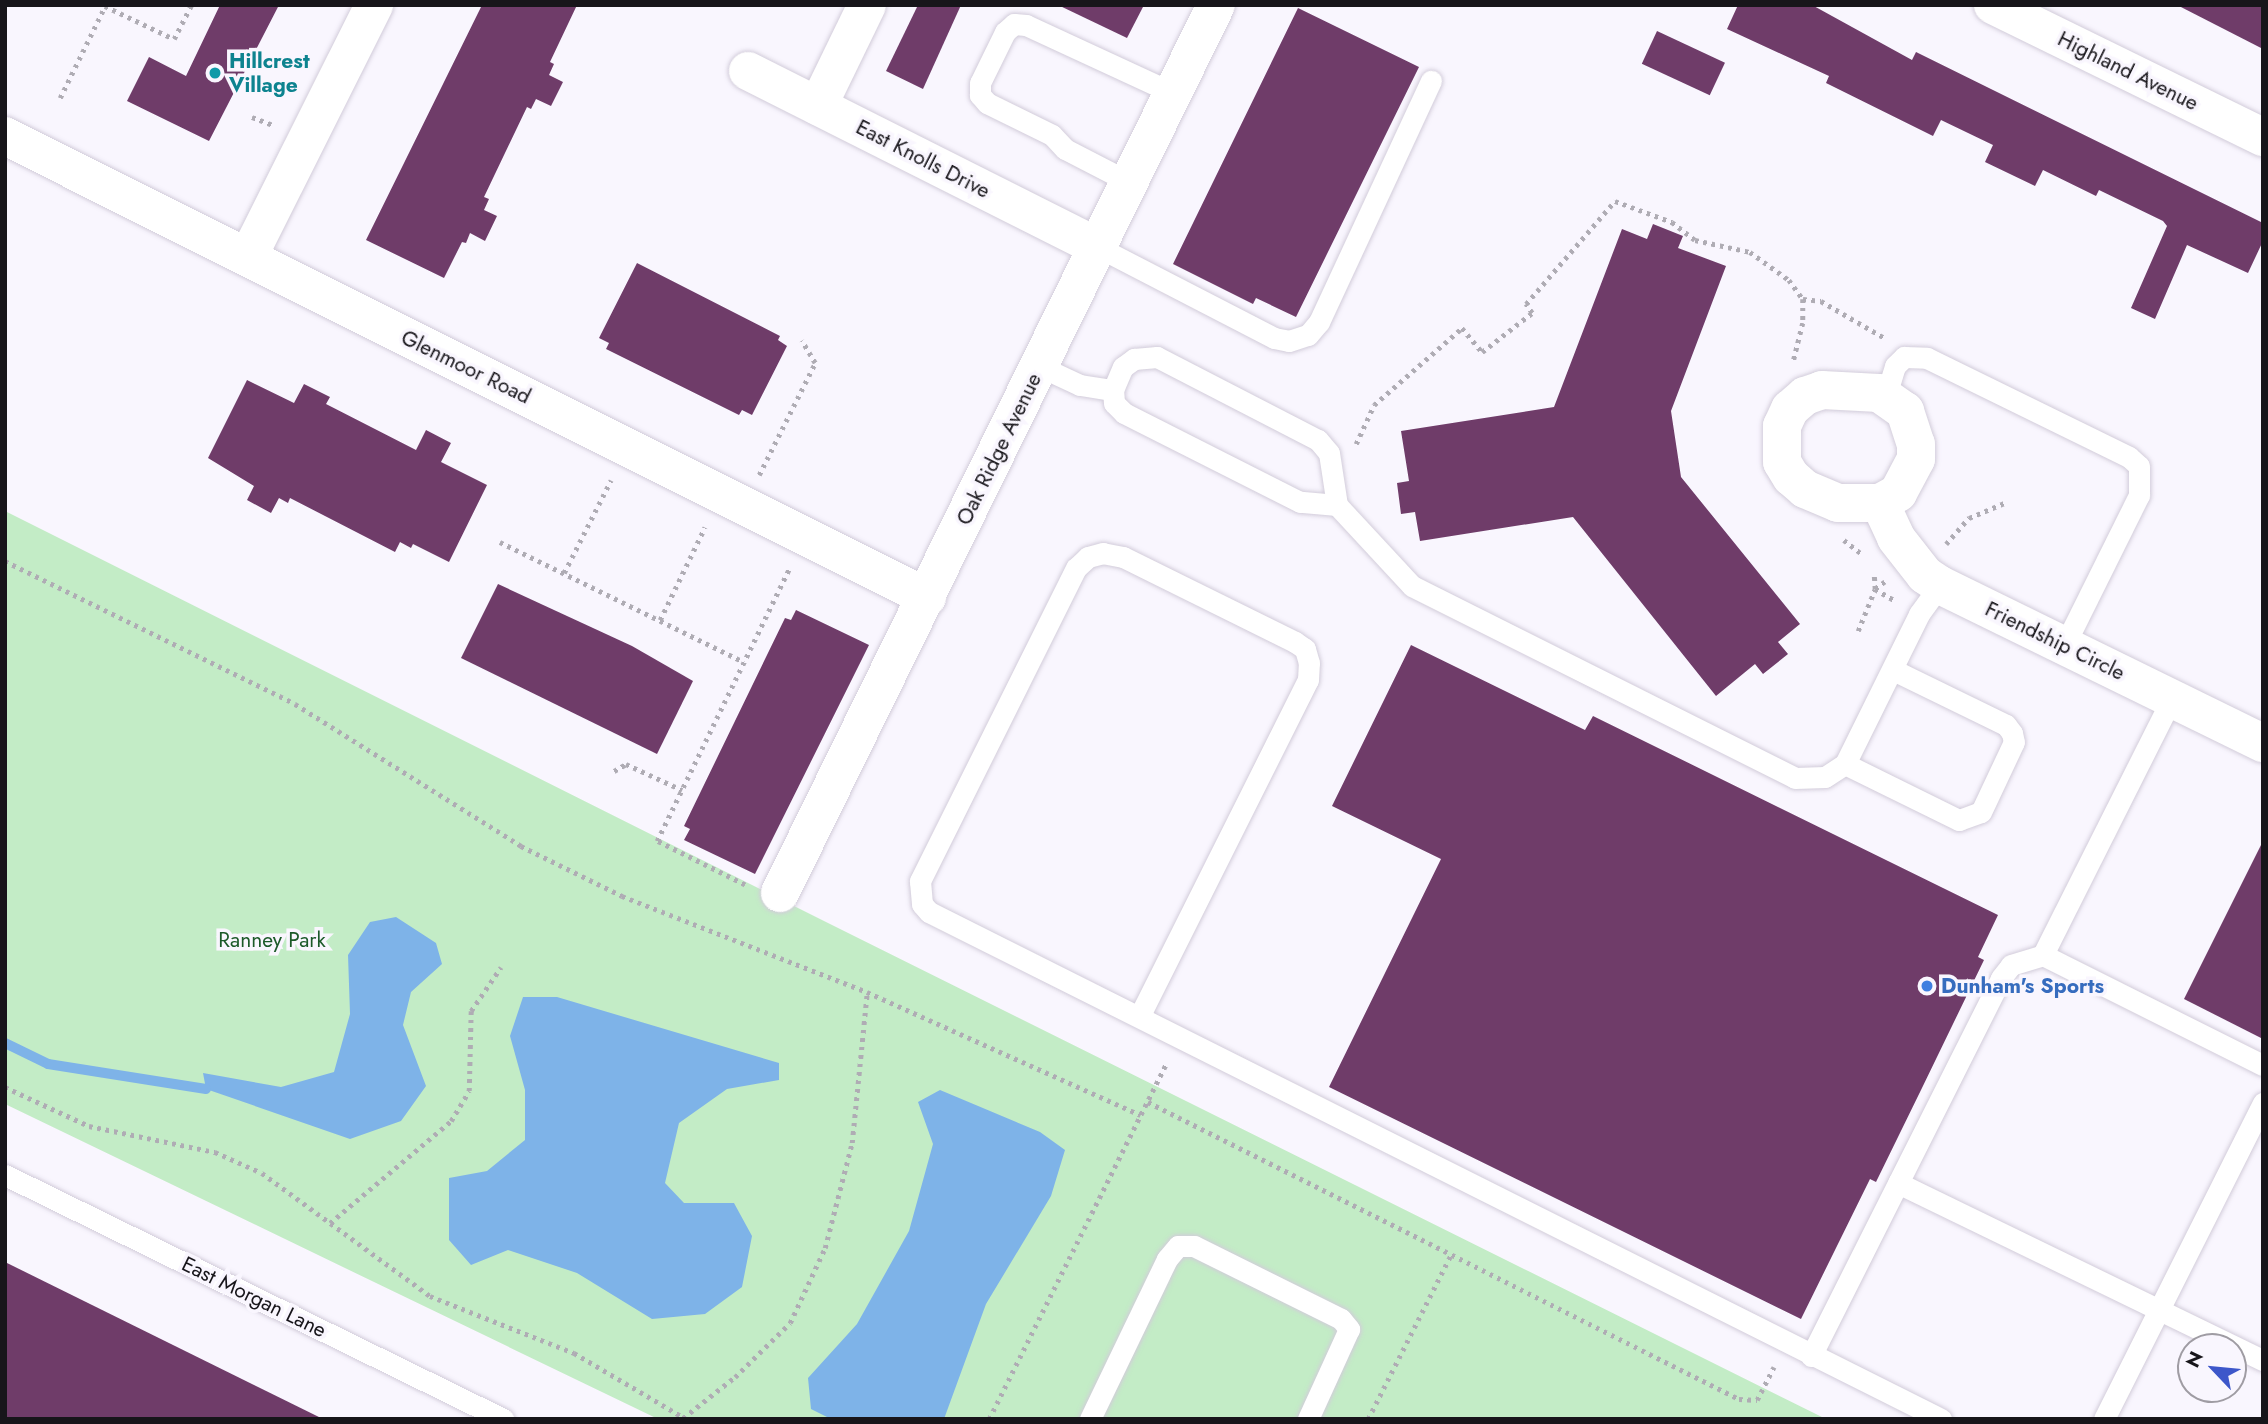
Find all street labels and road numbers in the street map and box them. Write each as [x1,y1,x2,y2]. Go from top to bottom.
street label: Highland Avenue [2054,26,2202,116]
street label: East Knolls Drive [852,114,994,204]
street label: Glenmoor Road [397,325,535,409]
street label: Oak Ridge Avenue [951,369,1047,529]
street label: Friendship Circle [1981,596,2129,686]
street label: East Morgan Lane [178,1251,330,1343]

